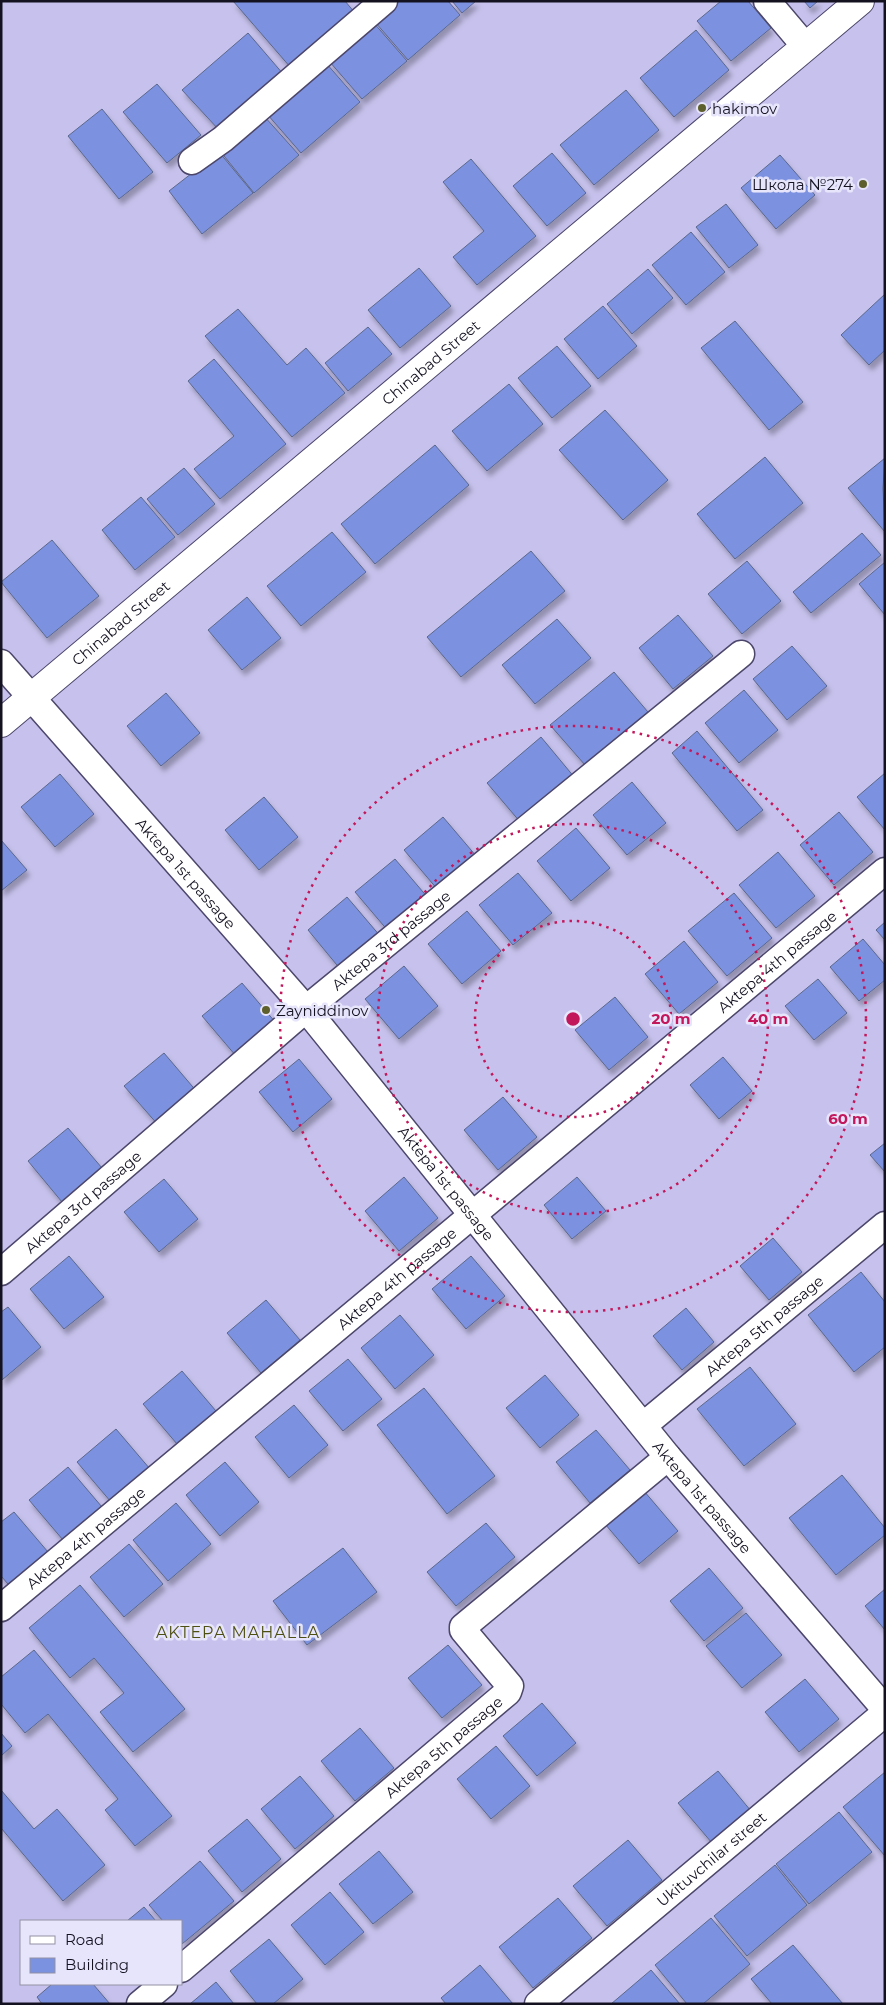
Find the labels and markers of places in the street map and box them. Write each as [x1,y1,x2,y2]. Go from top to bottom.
place label: hakimov [712,99,778,118]
marker: hakimov [696,102,708,114]
place label: Школа №274 [752,175,853,194]
marker: Школа №274 [857,178,869,190]
place label: Zayniddinov [276,1001,369,1020]
marker: Zayniddinov [260,1004,272,1016]
centre of rings [564,1010,582,1028]

